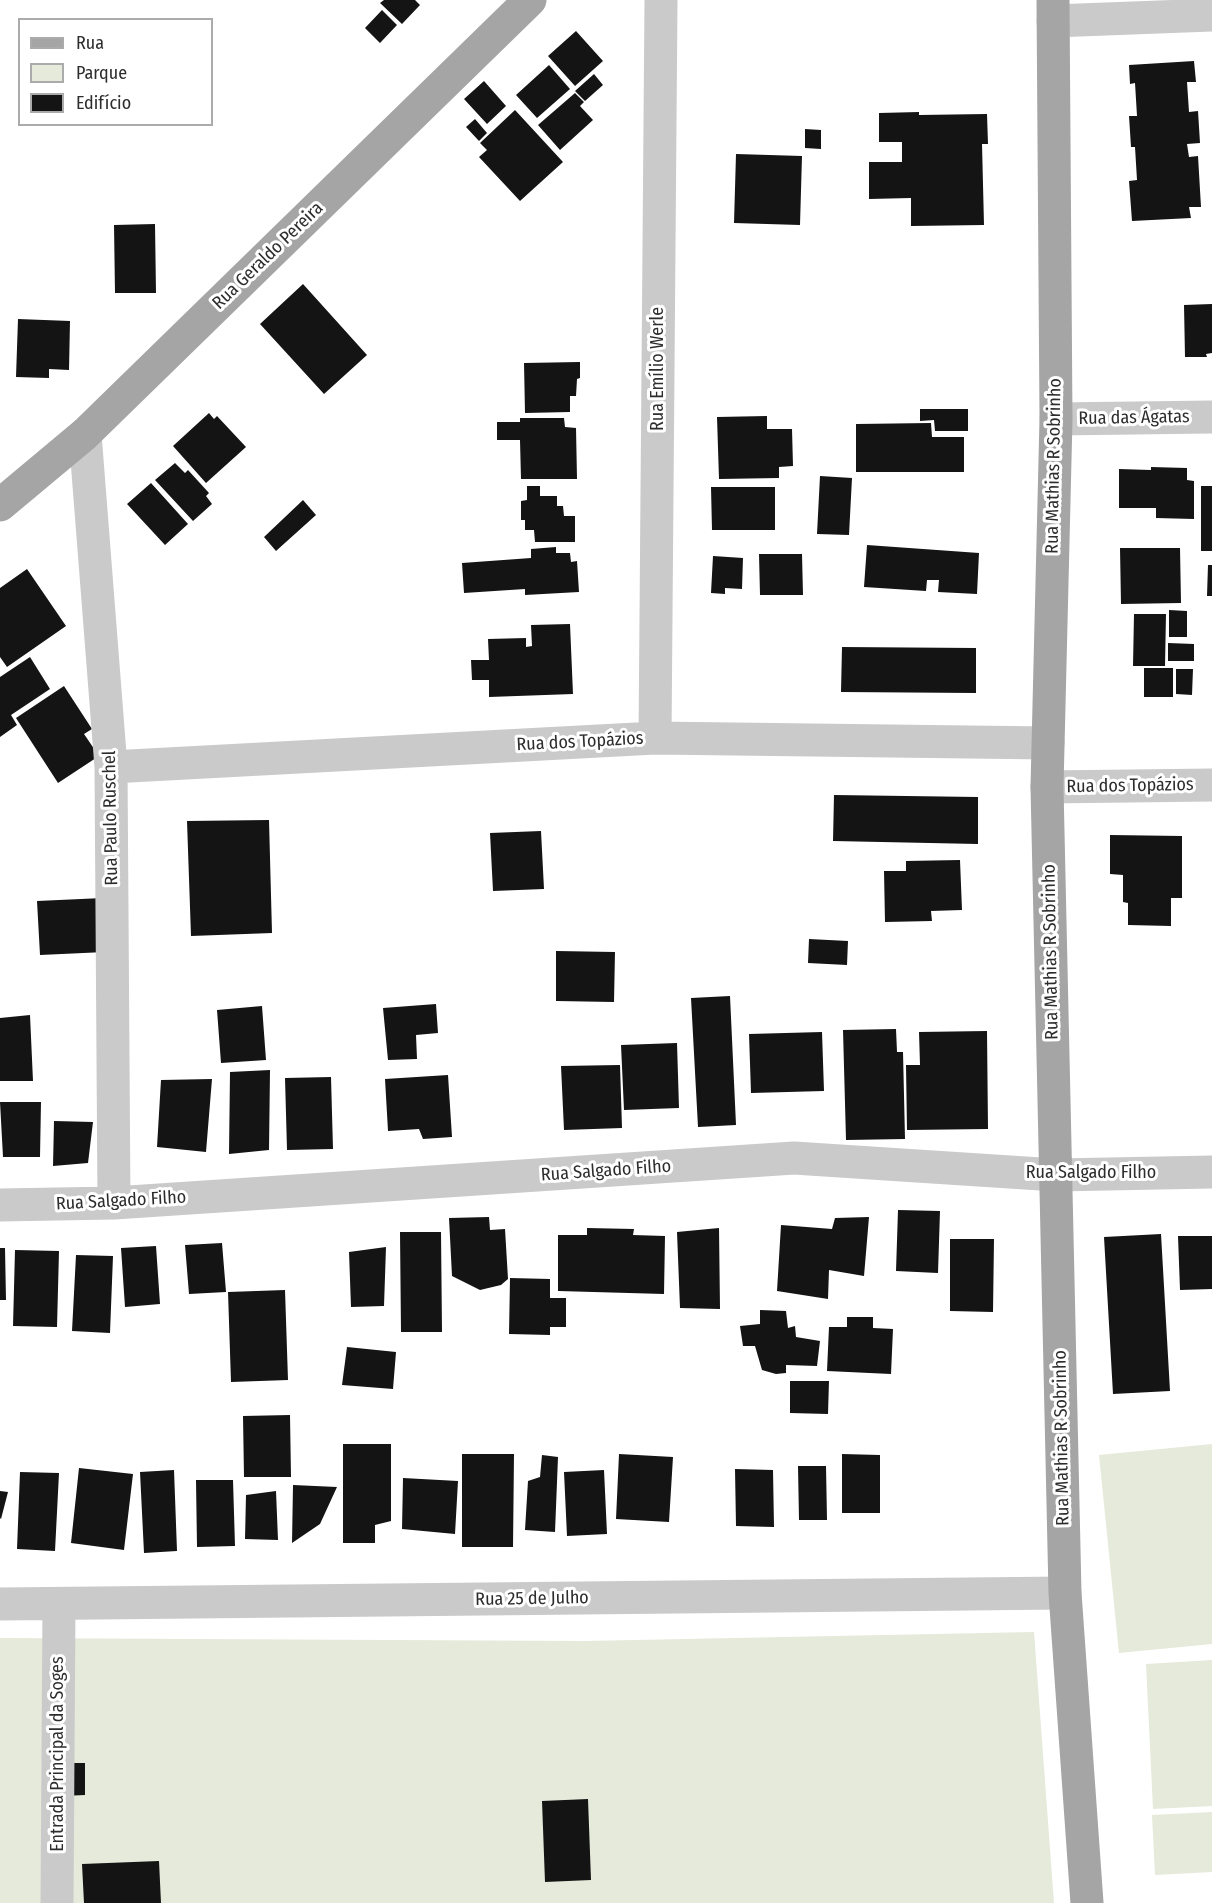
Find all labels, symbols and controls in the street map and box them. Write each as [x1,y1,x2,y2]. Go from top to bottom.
legend [18,18,213,126]
text: Rua [76,32,104,54]
text: Parque [76,62,127,84]
text: Edifício [76,92,131,114]
street label: Rua Geraldo Pereira [208,198,328,314]
street label: Rua Emílio Werle [647,307,669,431]
street label: Rua Mathias R Sobrinho [1042,378,1066,554]
street label: Rua das Ágatas [1078,406,1190,430]
street label: Rua dos Topázios [516,728,644,756]
street label: Rua Paulo Ruschel [99,750,123,886]
street label: Rua dos Topázios [1066,774,1194,798]
street label: Rua Mathias R Sobrinho [1039,864,1063,1040]
street label: Rua Salgado Filho [540,1156,672,1186]
street label: Rua Salgado Filho [1026,1162,1156,1184]
street label: Rua Salgado Filho [55,1187,187,1215]
street label: Rua Mathias R Sobrinho [1050,1350,1074,1526]
street label: Rua 25 de Julho [475,1587,589,1611]
street label: Entrada Principal da Soges [47,1656,69,1852]

